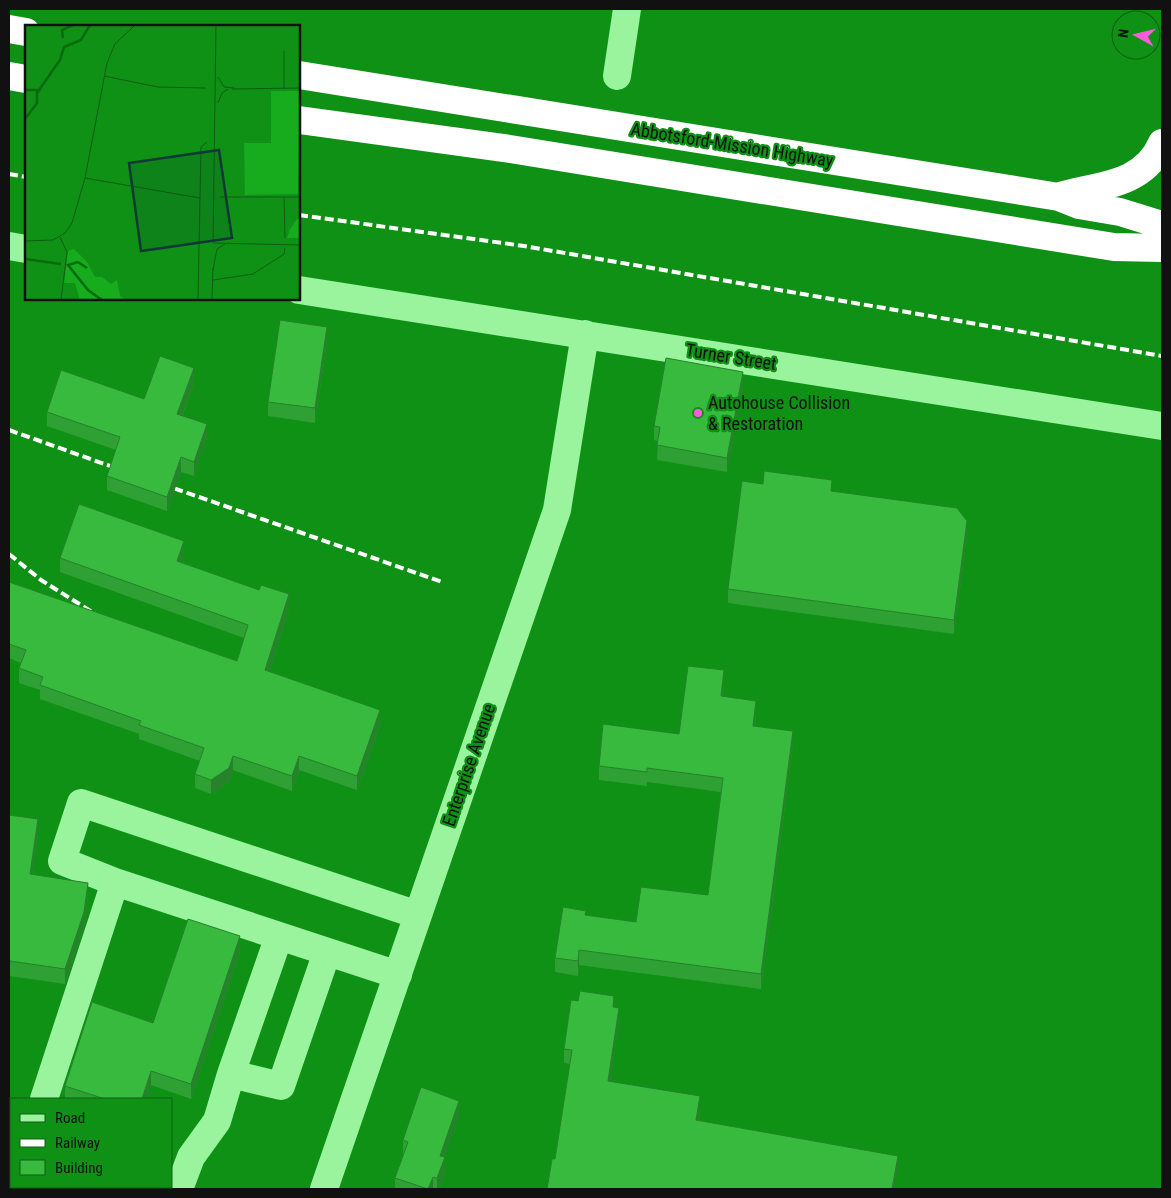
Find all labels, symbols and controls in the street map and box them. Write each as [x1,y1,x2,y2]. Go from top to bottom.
north arrow [1111,10,1161,60]
inset map [25,25,300,300]
text: N [1115,28,1132,39]
street label: Abbotsford-Mission Highway [629,118,835,171]
street label: Turner Street [684,339,778,374]
place label: Autohouse Collision & Restoration [708,392,850,434]
marker: Autohouse Collision & Restoration [692,407,704,419]
street label: Enterprise Avenue [438,701,499,829]
legend [10,1098,172,1188]
text: Road [55,1109,85,1127]
text: Railway [55,1134,100,1152]
text: Building [55,1159,103,1177]

